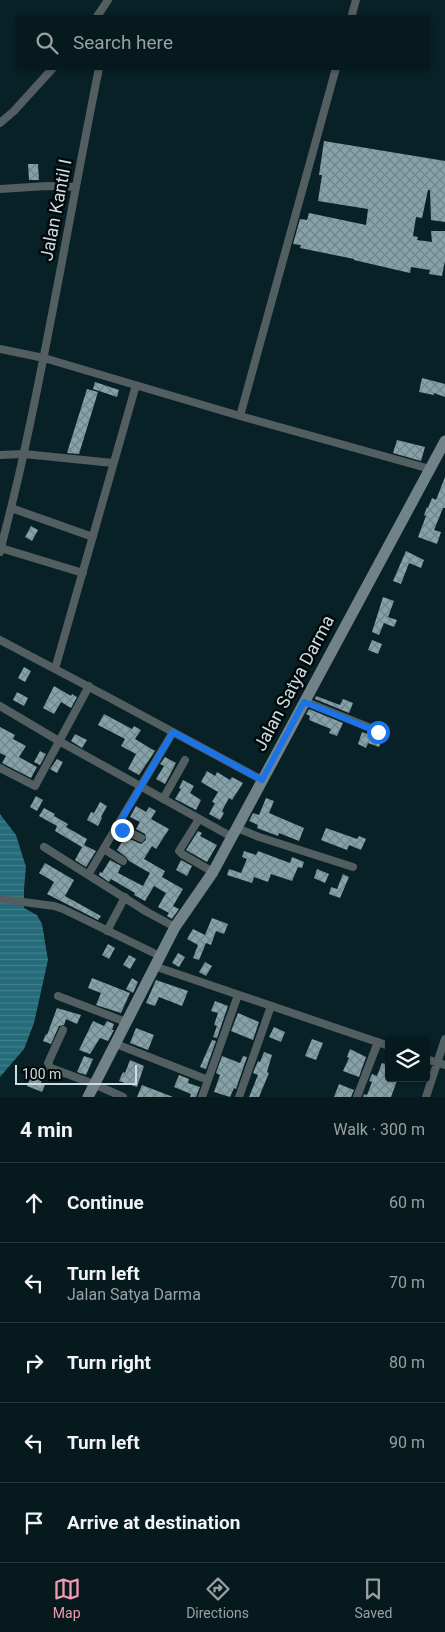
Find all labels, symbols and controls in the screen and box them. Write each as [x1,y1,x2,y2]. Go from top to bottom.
search box [15,15,430,70]
icon: search [33,29,61,57]
text: Search here [73,31,173,54]
street label: Jalan Kantil I [35,157,76,263]
street label: Jalan Satya Darma [249,611,338,754]
route start [367,721,390,744]
route end [111,819,134,842]
map controls [385,1037,430,1082]
button: layers [385,1037,430,1082]
scale bar [15,1062,138,1085]
text: 100 m [22,1066,61,1082]
text: 4 min [20,1118,73,1142]
text: Walk · 300 m [333,1120,425,1139]
icon: ahead [20,1189,48,1217]
text: Continue [67,1191,144,1214]
text: 60 m [389,1193,425,1212]
text: Turn left [67,1262,140,1285]
icon: left [20,1269,48,1297]
text: 70 m [389,1273,425,1292]
text: Jalan Satya Darma [67,1285,201,1304]
icon: right [20,1349,48,1377]
text: Turn right [67,1351,151,1374]
text: 80 m [389,1353,425,1372]
icon: left [20,1429,48,1457]
text: Turn left [67,1431,140,1454]
text: 90 m [389,1433,425,1452]
icon: arrive [20,1509,48,1537]
text: Arrive at destination [67,1511,240,1534]
tab: Map [53,1575,81,1621]
tab: Directions [186,1575,249,1621]
tab: Saved [354,1575,392,1621]

